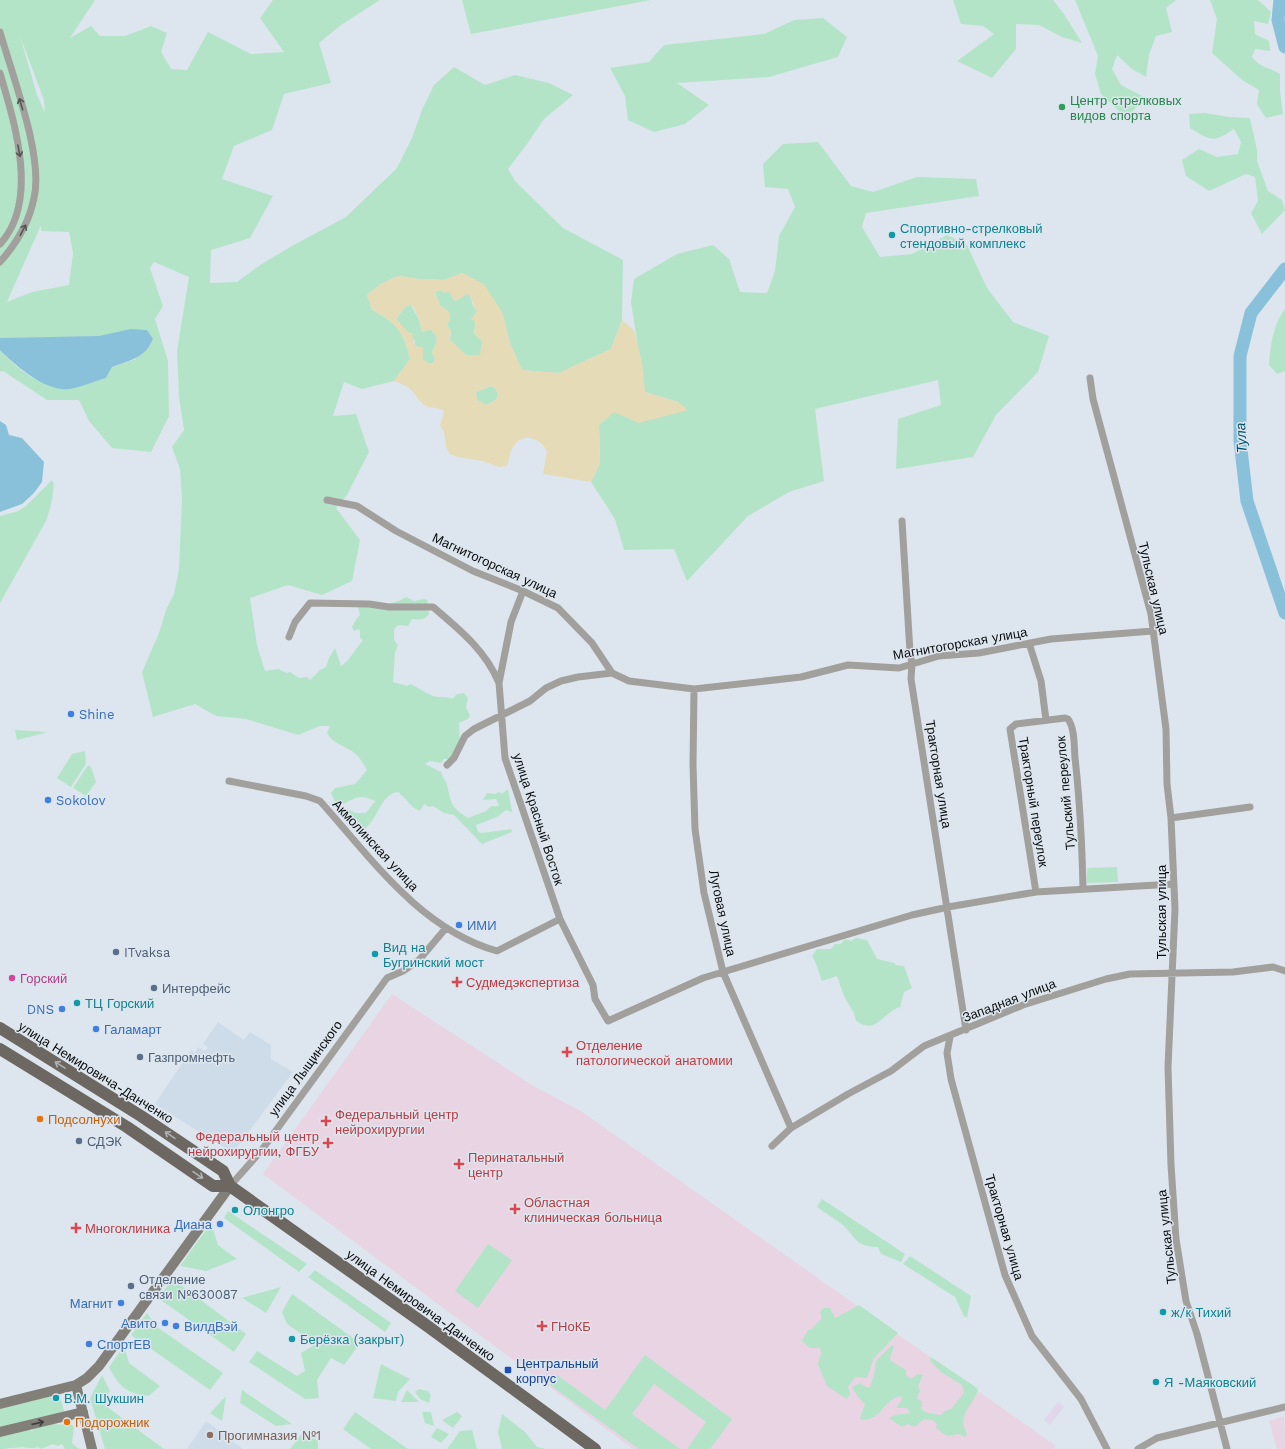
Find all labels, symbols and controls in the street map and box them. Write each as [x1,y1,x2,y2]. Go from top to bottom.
place label: Центр стрелковых видов спорта [1070,93,1182,123]
one-way arrow [17,98,24,111]
marker: Центр стрелковых видов спорта [1057,102,1067,112]
one-way arrow [16,145,24,158]
place label: Спортивно-стрелковый стендовый комплекс [900,221,1042,251]
one-way arrow [19,224,27,236]
marker: Спортивно-стрелковый стендовый комплекс [887,230,897,240]
water label: Тула [1232,422,1250,454]
street label: Магнитогорская улица [430,530,560,601]
street label: Тульская улица [1136,540,1172,637]
street label: Магнитогорская улица [892,624,1029,663]
place label: Shine [79,707,114,722]
marker: Shine [66,709,76,719]
street label: Тракторная улица [923,719,955,830]
street label: Тульский переулок [1053,735,1078,851]
street label: Тракторный переулок [1016,736,1051,868]
street label: улица Красный Восток [510,751,567,887]
place label: Sokolov [56,793,106,808]
marker: Sokolov [43,795,53,805]
street label: Акмолинская улица [330,797,422,895]
street label: Тульская улица [1154,864,1169,959]
street label: Луговая улица [706,868,739,958]
place label: ИМИ [467,918,497,933]
marker: ИМИ [454,920,464,930]
place label: Вид на Бугринский мост [383,940,484,970]
place label: ITvaksa [124,945,171,960]
marker: ITvaksa [111,947,121,957]
marker: Вид на Бугринский мост [370,949,380,959]
place label: Горский [20,971,67,986]
marker: Горский [7,973,17,983]
place label: Судмедэкспертиза [466,975,580,990]
marker: Судмедэкспертиза [451,976,463,988]
street label: Западная улица [960,976,1059,1025]
place label: Интерфейс [162,981,231,996]
marker: Интерфейс [149,983,159,993]
place label: ТЦ Горский [85,996,154,1011]
marker: ТЦ Горский [72,998,82,1008]
place label: DNS [27,1002,54,1017]
marker: DNS [57,1004,67,1014]
street label: улица Немировича-Данченко [16,1018,176,1126]
street label: улица Лыщинского [266,1018,345,1119]
place label: Галамарт [104,1022,161,1037]
marker: Галамарт [91,1024,101,1034]
place label: Отделение патологической анатомии [576,1038,733,1068]
marker: Отделение патологической анатомии [561,1046,573,1058]
place label: Газпромнефть [148,1050,236,1065]
marker: Газпромнефть [135,1052,145,1062]
one-way arrow [54,1061,66,1069]
place label: Федеральный центр нейрохирургии [335,1107,459,1137]
place label: Подсолнухи [48,1112,121,1127]
marker: Подсолнухи [35,1114,45,1124]
marker: Федеральный центр нейрохирургии [320,1115,332,1127]
place label: Федеральный центр нейрохирургии, ФГБУ [188,1129,320,1159]
one-way arrow [165,1131,176,1139]
place label: СДЭК [87,1134,122,1149]
marker: СДЭК [74,1136,84,1146]
marker: Федеральный центр нейрохирургии, ФГБУ [322,1137,334,1149]
place label: Перинатальный центр [468,1150,564,1180]
marker: Перинатальный центр [453,1158,465,1170]
one-way arrow [192,1172,204,1180]
street label: Тракторная улица [982,1172,1027,1283]
street label: Тульская улица [1154,1188,1179,1285]
place label: Областная клиническая больница [524,1195,663,1225]
place label: Олонгро [243,1203,294,1218]
marker: Областная клиническая больница [509,1203,521,1215]
marker: Олонгро [230,1205,240,1215]
place label: Диана [174,1217,213,1232]
marker: Диана [215,1219,225,1229]
place label: Многоклиника [85,1221,171,1236]
marker: Многоклиника [70,1222,82,1234]
street label: улица Немировича-Данченко [344,1247,498,1364]
place label: Отделение связи №630087 [139,1272,238,1302]
marker: Отделение связи №630087 [126,1281,136,1291]
place label: Магнит [70,1296,113,1311]
marker: Магнит [116,1298,126,1308]
place label: ж/к Тихий [1171,1305,1231,1320]
marker: ж/к Тихий [1158,1307,1168,1317]
place label: Авито [121,1316,157,1331]
marker: Авито [160,1318,170,1328]
place label: ВилдВэй [184,1319,238,1334]
place label: ГНоКБ [551,1319,591,1334]
marker: ГНоКБ [536,1320,548,1332]
marker: ВилдВэй [171,1321,181,1331]
place label: Берёзка (закрыт) [300,1332,404,1347]
marker: Берёзка (закрыт) [287,1334,297,1344]
place label: СпортЕВ [97,1337,151,1352]
marker: СпортЕВ [84,1339,94,1349]
place label: Центральный корпус [516,1356,599,1386]
marker: Центральный корпус [503,1365,513,1375]
place label: Я -Маяковский [1164,1375,1256,1390]
marker: Я -Маяковский [1151,1377,1161,1387]
place label: В.М. Шукшин [64,1391,144,1406]
marker: В.М. Шукшин [51,1393,61,1403]
place label: Подорожник [75,1415,150,1430]
marker: Подорожник [62,1417,72,1427]
one-way arrow [31,1418,44,1426]
place label: Прогимназия №1 [218,1428,321,1443]
marker: Прогимназия №1 [205,1430,215,1440]

